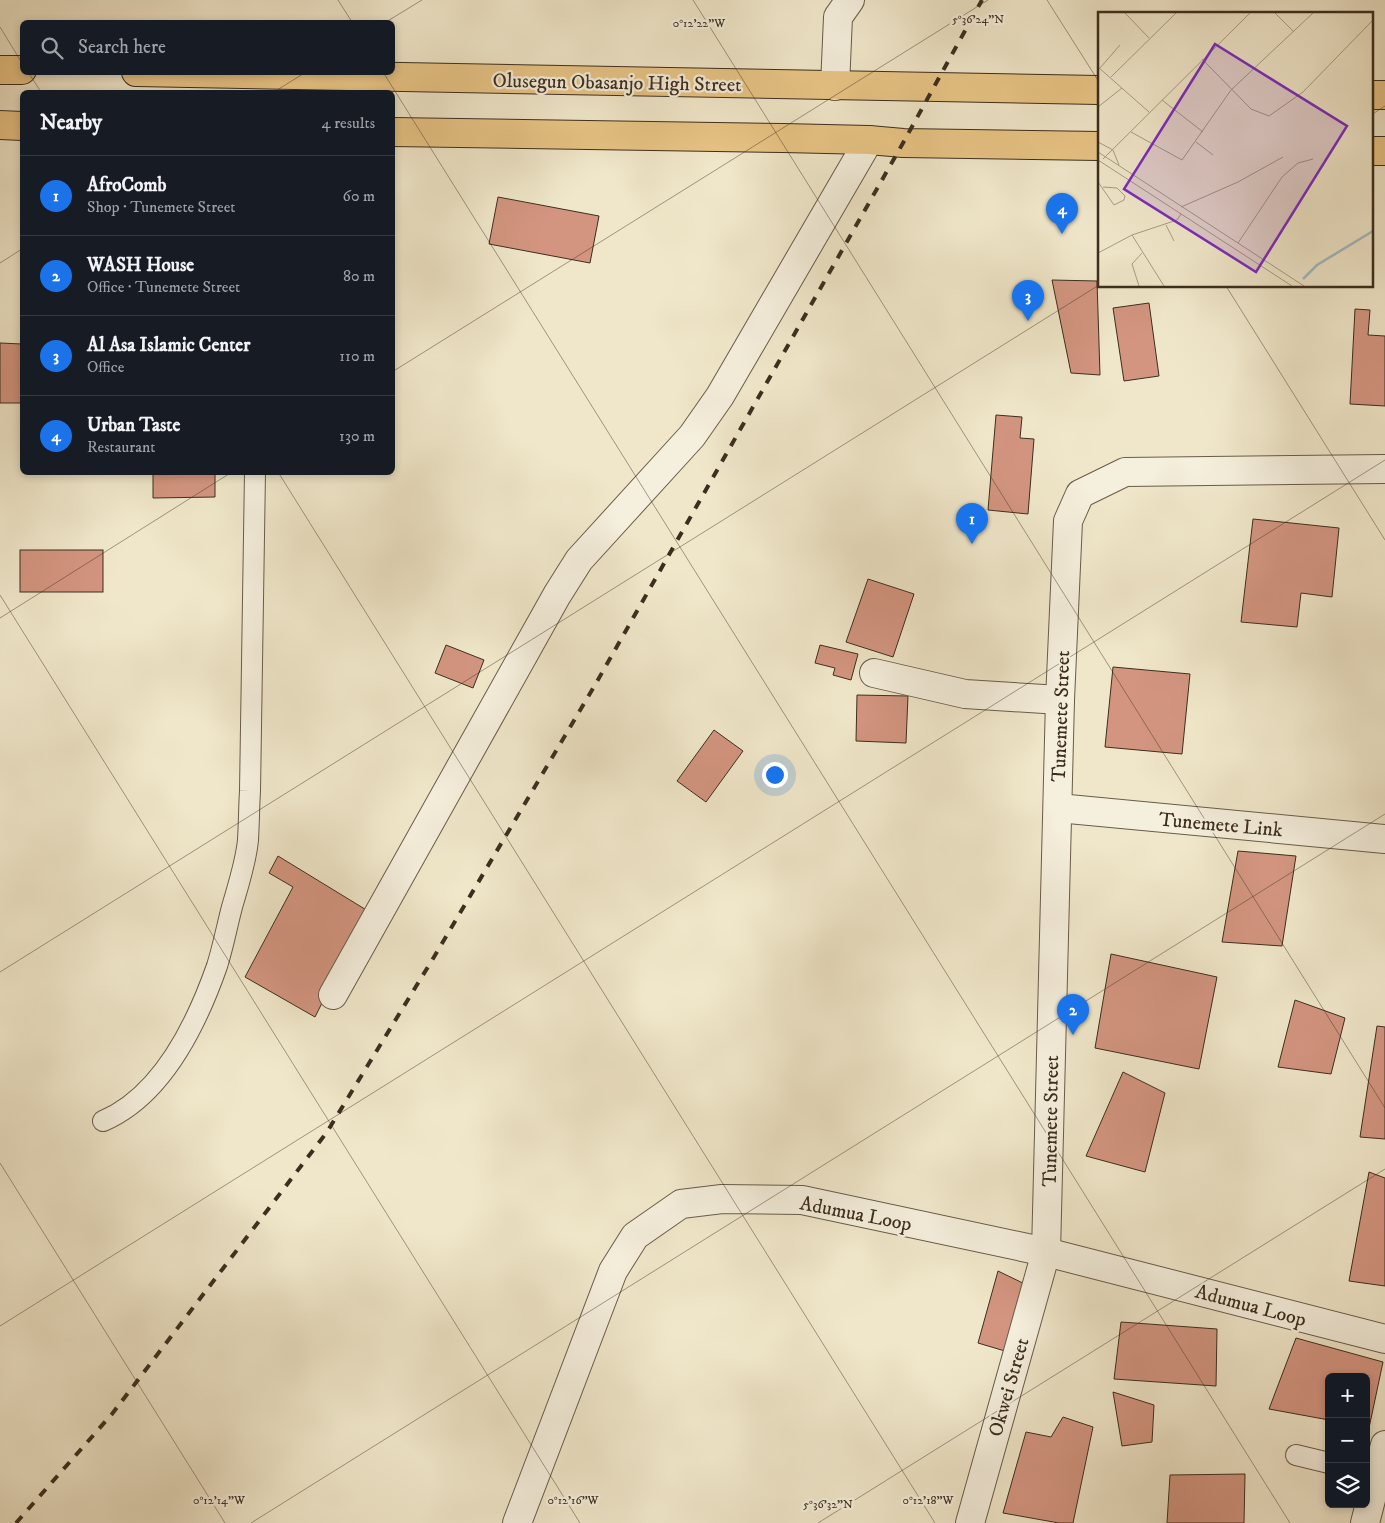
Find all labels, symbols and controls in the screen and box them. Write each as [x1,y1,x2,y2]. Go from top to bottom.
text: 5°36'24"N [952,12,1004,27]
inset map [1098,12,1372,288]
text: 0°12'22"W [673,16,726,31]
search box [20,20,395,75]
icon: search [38,34,66,62]
text: Search here [78,36,166,59]
street label: Olusegun Obasanjo High Street [492,69,742,98]
text: Nearby [40,110,102,136]
text: 4 results [322,113,375,133]
text: AfroComb [87,174,166,197]
text: 1 [53,186,59,206]
text: 60 m [343,186,375,206]
pin: 4 [1046,193,1078,234]
text: Shop · Tunemete Street [87,197,235,217]
text: WASH House [87,254,194,277]
text: 2 [52,266,60,286]
text: 80 m [343,266,375,286]
text: Office · Tunemete Street [87,277,240,297]
pin: 3 [1012,280,1044,321]
text: Al Asa Islamic Center [87,334,250,357]
text: 3 [53,346,59,366]
text: 110 m [339,346,375,366]
text: Office [87,357,124,377]
text: Urban Taste [87,414,180,437]
text: 4 [51,426,61,446]
text: 130 m [339,426,375,446]
text: Restaurant [87,437,155,457]
pin: 1 [956,503,988,544]
street label: Tunemete Street [1047,650,1076,782]
your location [762,762,788,788]
street label: Tunemete Link [1158,808,1284,843]
pin: 2 [1057,994,1089,1035]
street label: Tunemete Street [1038,1055,1065,1187]
street label: Adumua Loop [798,1191,914,1238]
street label: Adumua Loop [1192,1280,1309,1333]
street label: Okwei Street [983,1335,1035,1440]
map controls [1325,1373,1370,1508]
button: + [1325,1373,1370,1418]
button: − [1325,1418,1370,1463]
button: layers [1325,1463,1370,1508]
text: 0°12'14"W [193,1493,246,1508]
text: 0°12'16"W [547,1493,600,1508]
text: 0°12'18"W [902,1493,955,1508]
text: 5°36'32"N [803,1497,853,1512]

